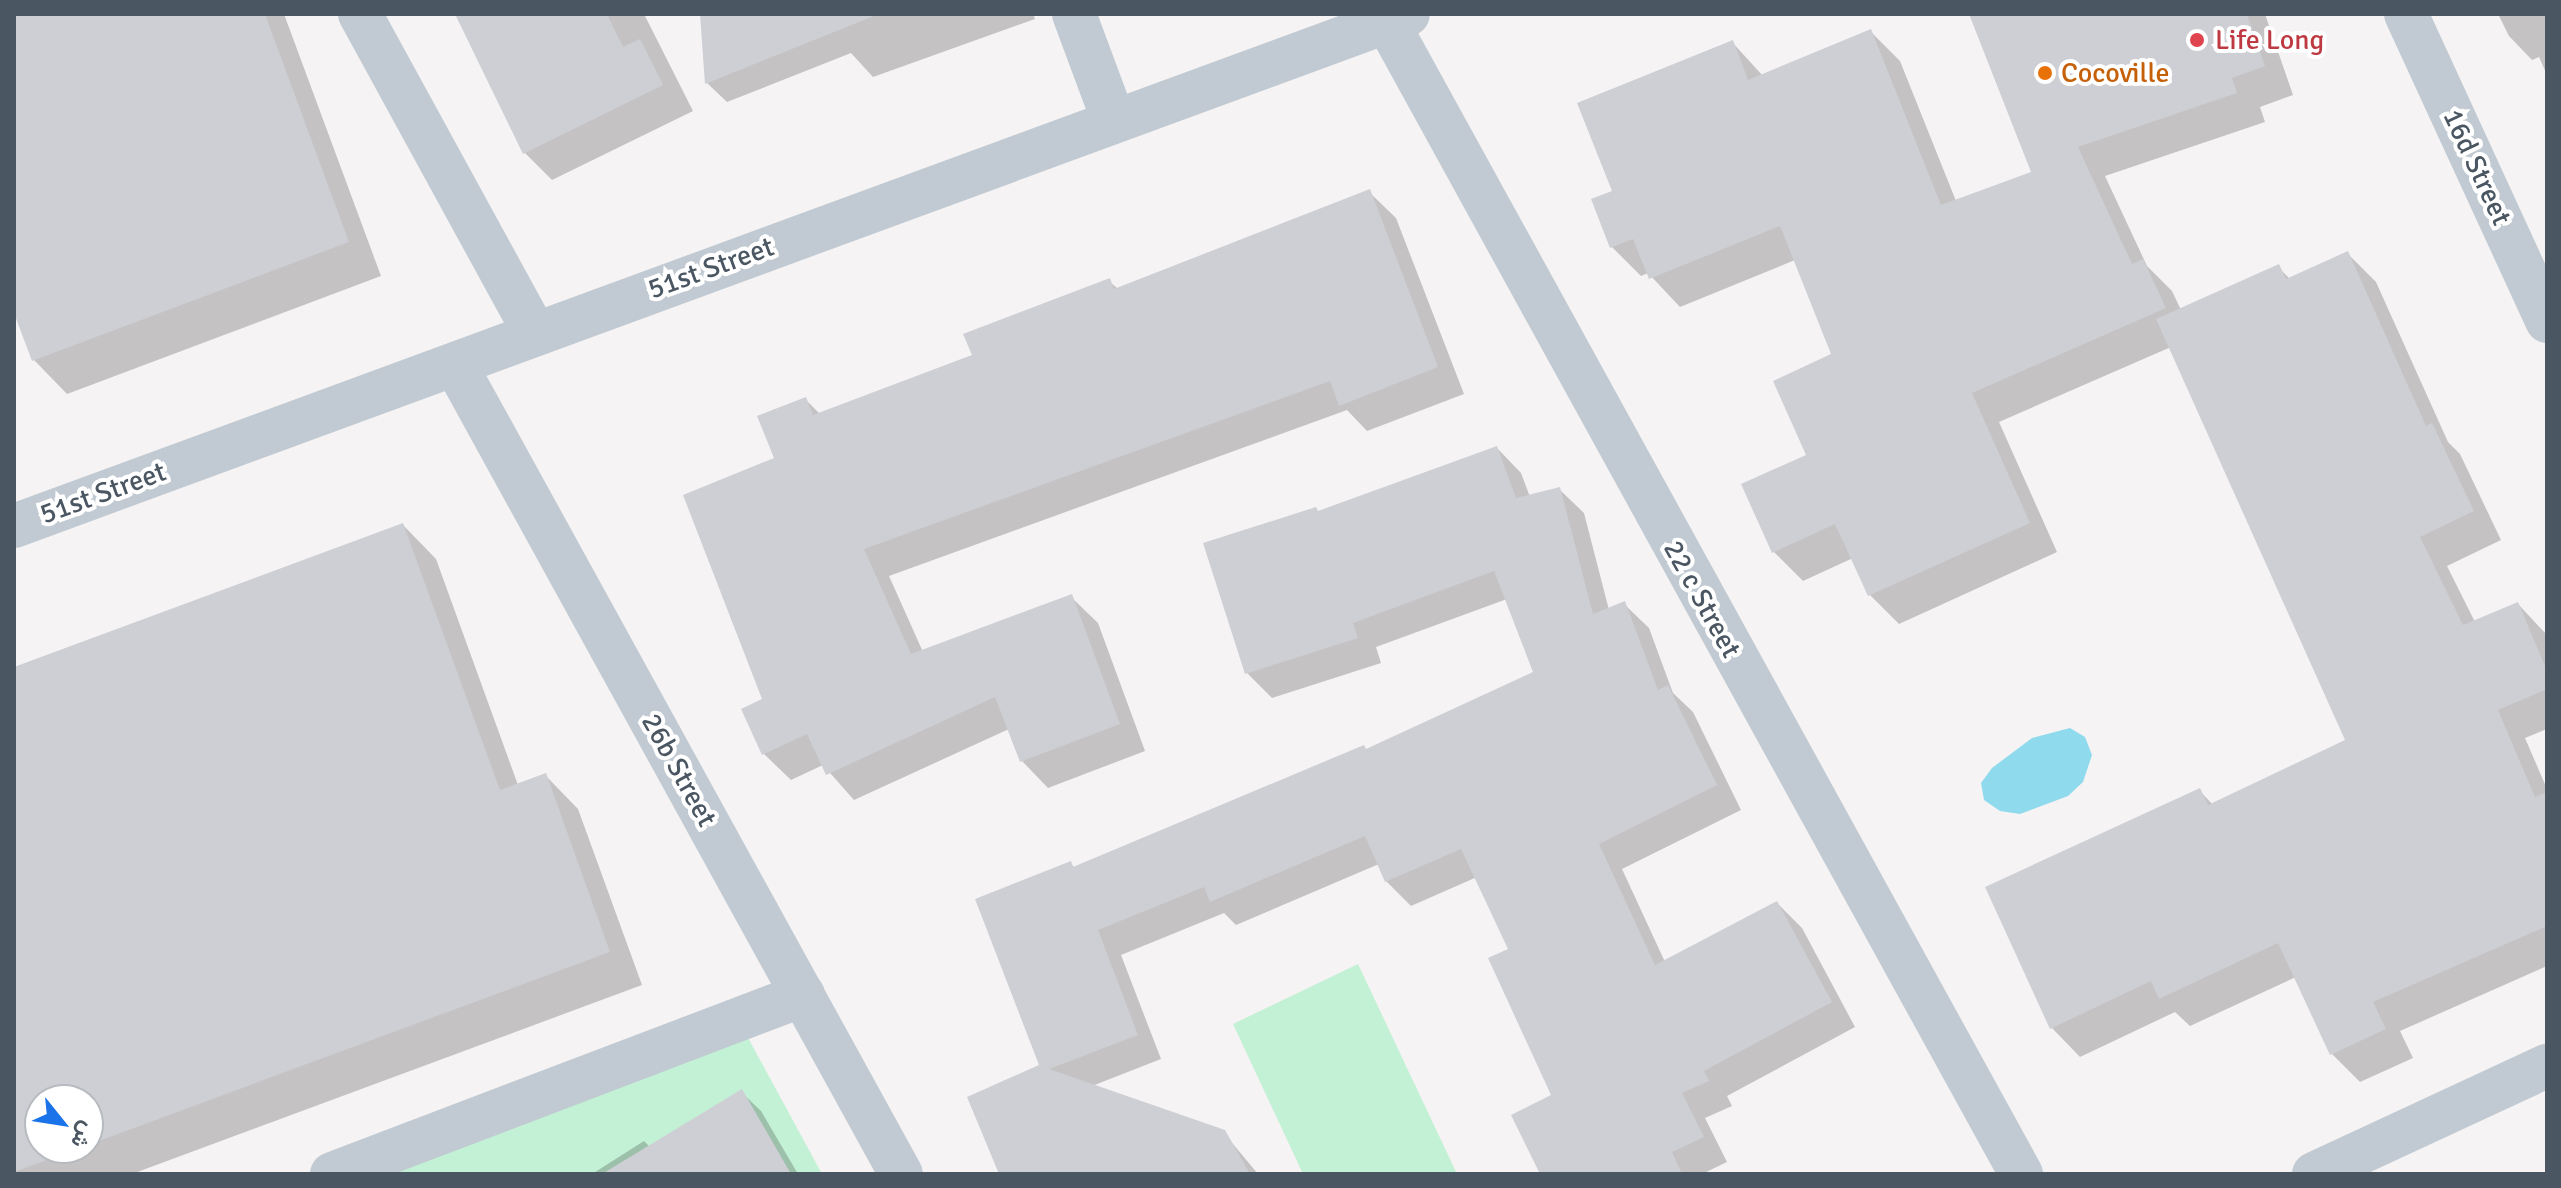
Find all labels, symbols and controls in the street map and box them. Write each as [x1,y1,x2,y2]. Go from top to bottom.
place label: Life Long [2215,23,2324,57]
marker: Life Long [2186,29,2208,51]
place label: Cocoville [2061,56,2169,90]
marker: Cocoville [2036,64,2054,82]
street label: 16d Street [2436,104,2518,230]
street label: 51st Street [644,230,778,306]
street label: 51st Street [36,455,170,531]
street label: 22 c Street [1656,535,1748,663]
street label: 26b Street [634,708,724,832]
north arrow [24,1084,104,1164]
text: ش [65,1117,102,1153]

